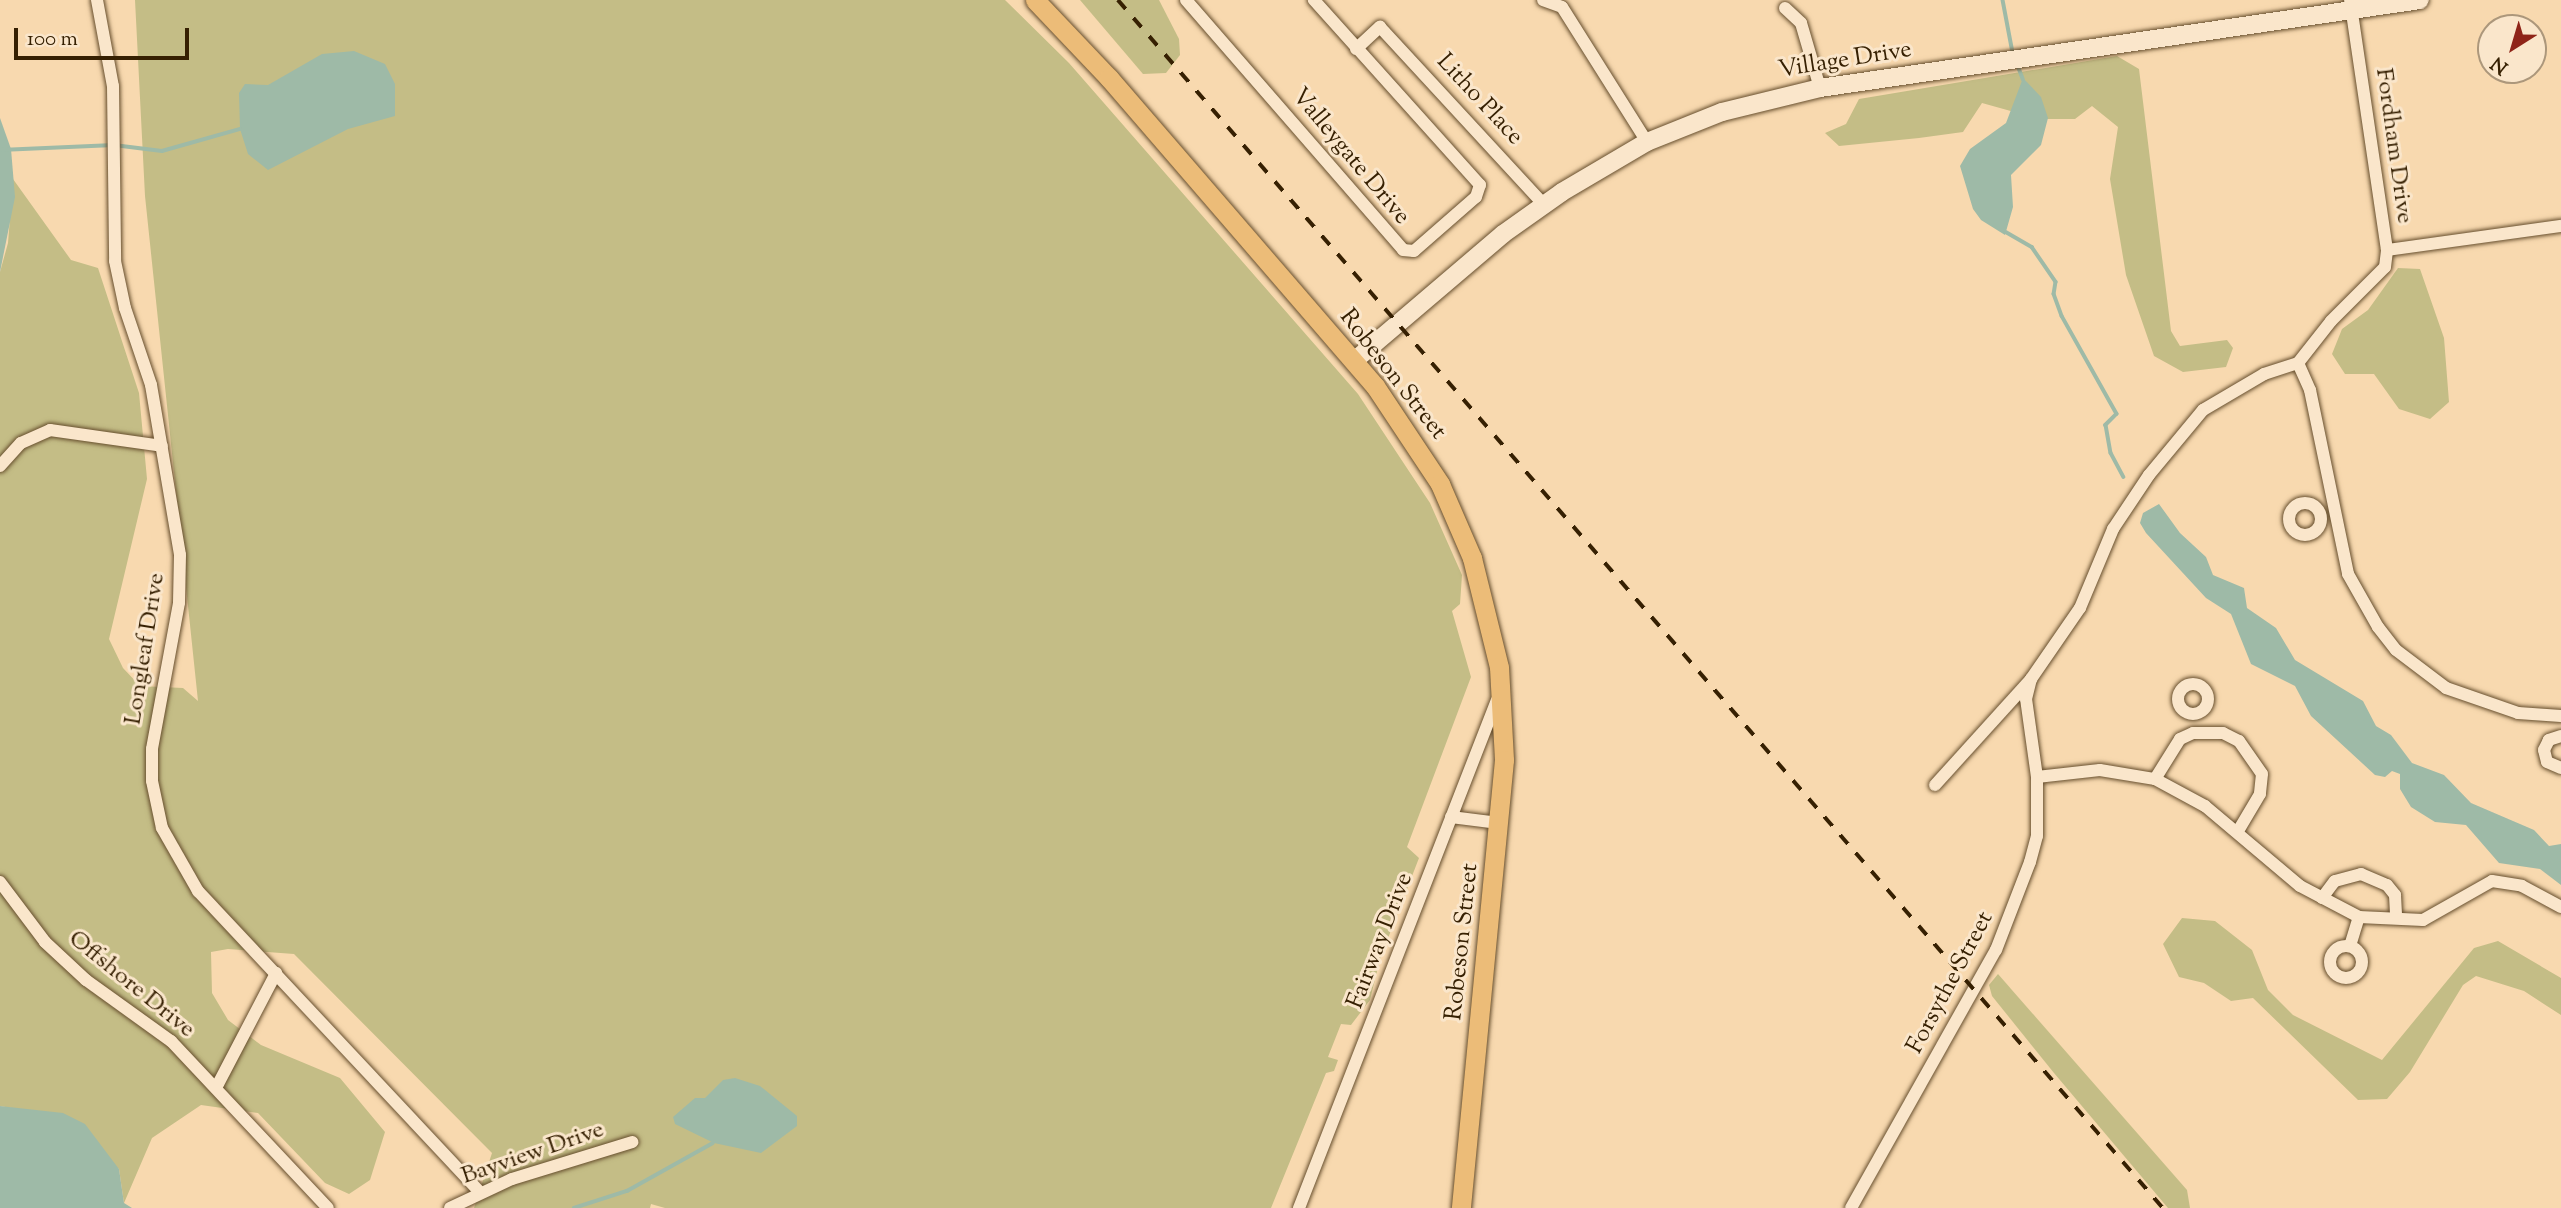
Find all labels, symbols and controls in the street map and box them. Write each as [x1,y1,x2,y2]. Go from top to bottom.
scale bar [18,14,192,58]
north arrow [2477,14,2547,84]
text: 100 m [27,25,78,55]
street label: Village Drive [1776,36,1914,86]
street label: Litho Place [1429,48,1529,152]
text: N [2486,49,2514,80]
street label: Fordham Drive [2368,67,2418,225]
street label: Valleygate Drive [1285,83,1415,231]
street label: Robeson Street [1332,304,1452,446]
street label: Longleaf Drive [120,571,172,727]
street label: Robeson Street [1440,862,1486,1022]
street label: Fairway Drive [1342,869,1420,1013]
street label: Forsythe Street [1901,907,2001,1059]
street label: Offshore Drive [62,925,200,1045]
street label: Bayview Drive [458,1116,608,1192]

